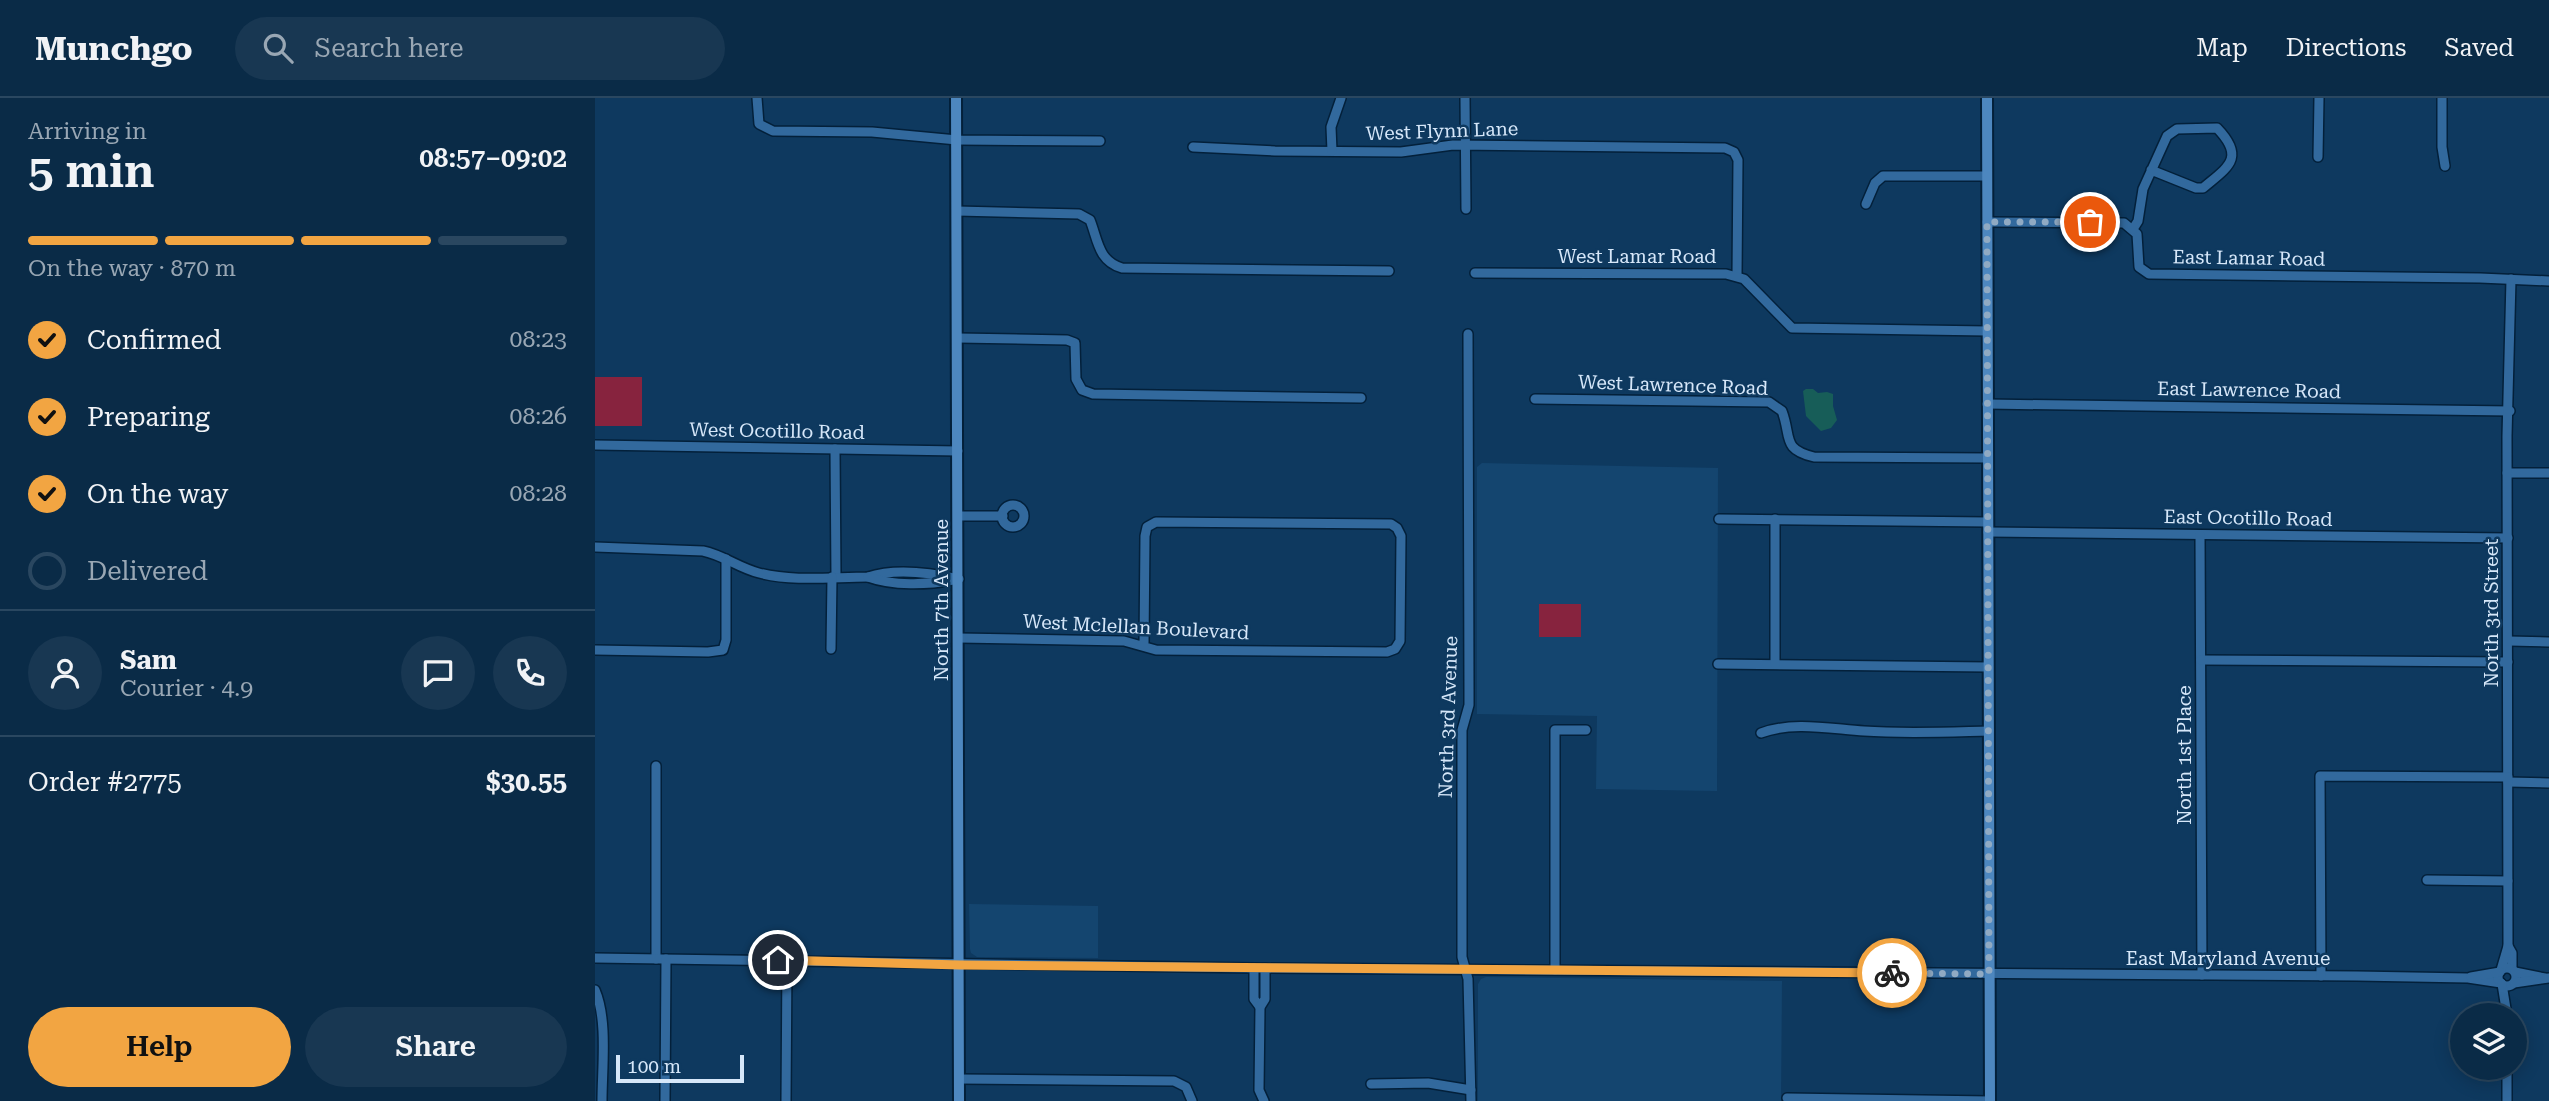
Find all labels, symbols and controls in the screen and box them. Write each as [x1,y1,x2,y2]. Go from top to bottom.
search box [235,17,725,80]
text: Munchgo [35,29,193,68]
icon: search [259,29,297,67]
text: Search here [315,33,464,63]
text: Map [2196,34,2248,62]
text: Directions [2286,34,2406,62]
text: Saved [2444,34,2514,62]
street label: West Flynn Lane [1365,117,1519,145]
text: Arriving in [28,118,147,145]
text: 08:57–09:02 [419,143,567,173]
text: 5 min [28,144,155,198]
pin [2060,192,2120,252]
icon: bag [2071,203,2109,241]
street label: West Lamar Road [1557,245,1717,268]
street label: East Lamar Road [2172,245,2326,271]
text: On the way · 870 m [28,255,236,282]
icon: check [28,321,66,359]
text: Confirmed [87,325,222,355]
text: 08:23 [510,326,567,353]
street label: West Lawrence Road [1578,370,1768,400]
street label: East Lawrence Road [2157,377,2341,403]
icon: check [28,398,66,436]
text: Preparing [87,402,210,432]
text: 08:26 [510,403,567,430]
street label: West Ocotillo Road [689,418,865,444]
icon: check [28,475,66,513]
text: On the way [87,479,228,509]
text: 08:28 [510,480,567,507]
street label: East Ocotillo Road [2163,505,2333,531]
street label: North 7th Avenue [930,519,953,681]
street label: North 3rd Street [2480,539,2503,687]
text: Delivered [87,556,208,586]
street label: West Mclellan Boulevard [1022,610,1250,644]
street label: North 3rd Avenue [1434,635,1462,799]
button: person [28,636,102,710]
button: chat [401,636,475,710]
button: phone [493,636,567,710]
text: Sam [120,645,177,675]
text: Courier · 4.9 [120,675,253,702]
street label: North 1st Place [2173,685,2196,825]
text: Order #2775 [28,767,182,797]
text: $30.55 [486,767,567,797]
pin [748,930,808,990]
courier [1857,938,1927,1008]
icon: home [759,941,797,979]
street label: East Maryland Avenue [2126,947,2330,970]
icon: bike [1873,954,1911,992]
map controls [2450,1003,2527,1080]
button: layers [2450,1003,2527,1080]
button: Help [28,1007,291,1087]
button: Share [305,1007,567,1087]
scale bar [616,1052,744,1084]
text: 100 m [627,1055,681,1078]

